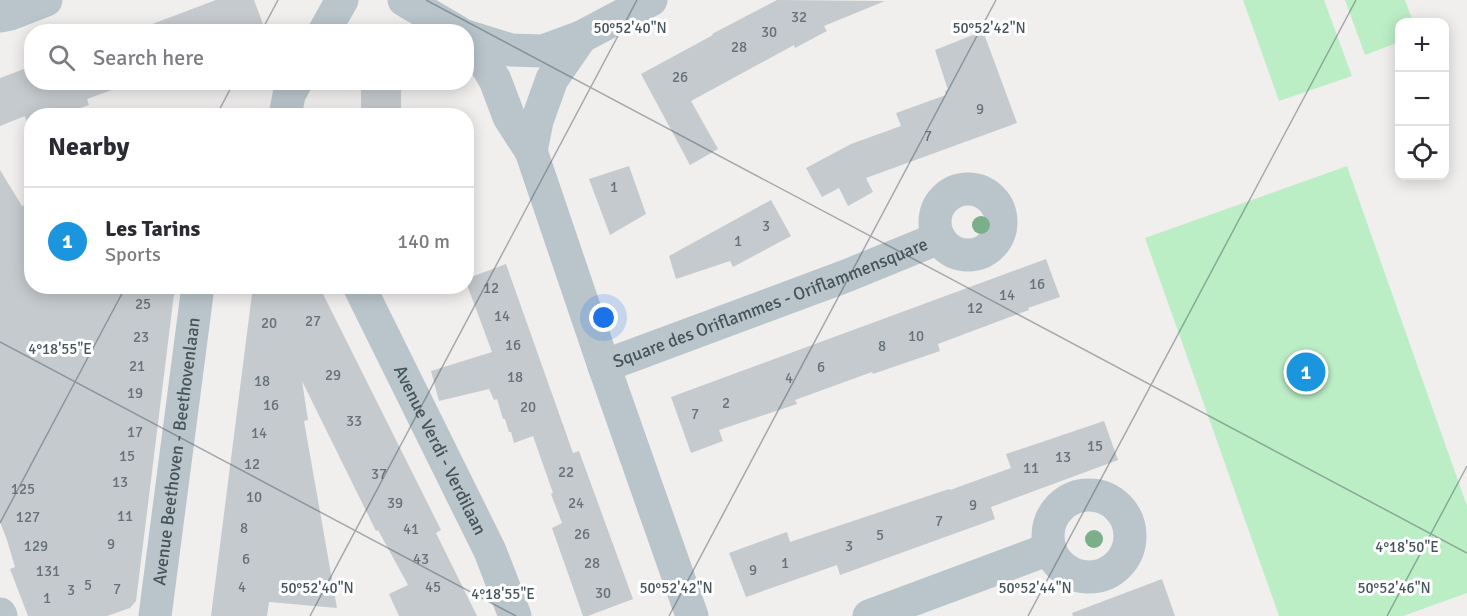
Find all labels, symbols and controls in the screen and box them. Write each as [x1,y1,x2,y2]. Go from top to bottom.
house number: 32 [791,8,807,26]
map controls [1395,18,1449,180]
button: + [1395,18,1449,72]
text: 50°52'40"N [593,19,667,37]
text: 50°52'42"N [952,19,1026,37]
house number: 30 [761,23,777,41]
search box [24,24,474,90]
house number: 28 [731,38,747,56]
icon: search [45,41,78,74]
text: Search here [93,44,204,71]
house number: 26 [672,68,688,86]
button: − [1395,72,1449,126]
house number: 9 [976,100,984,118]
button: locate [1395,126,1449,180]
house number: 7 [924,127,932,145]
text: Nearby [48,131,129,163]
house number: 1 [610,178,618,196]
text: Les Tarins [105,215,200,242]
house number: 3 [762,217,770,235]
text: 1 [62,229,73,254]
text: 140 m [397,229,450,254]
house number: 1 [734,232,742,250]
street label: Square des Oriflammes - Oriflammensquare [610,233,931,373]
text: Sports [105,242,161,267]
house number: 16 [1029,275,1045,293]
house number: 12 [483,279,499,297]
house number: 14 [999,286,1015,304]
house number: 25 [135,295,151,313]
house number: 12 [967,299,983,317]
your location [589,303,618,332]
house number: 14 [494,307,510,325]
house number: 27 [305,312,321,330]
house number: 20 [261,314,277,332]
street label: Avenue Beethoven - Beethovenlaan [148,316,205,587]
house number: 10 [908,327,924,345]
house number: 23 [133,328,149,346]
house number: 16 [505,336,521,354]
house number: 8 [878,337,886,355]
text: 4°18'55"E [28,340,92,358]
pin: 1 [1286,350,1326,394]
house number: 21 [129,357,145,375]
house number: 6 [817,358,825,376]
street label: Avenue Verdi - Verdilaan [389,362,491,539]
house number: 29 [325,366,341,384]
house number: 18 [507,368,523,386]
house number: 4 [785,369,793,387]
house number: 18 [254,372,270,390]
house number: 19 [127,384,143,402]
house number: 2 [722,394,730,412]
house number: 16 [263,396,279,414]
house number: 20 [520,398,536,416]
house number: 7 [691,405,699,423]
house number: 33 [346,412,362,430]
house number: 17 [127,423,143,441]
house number: 14 [251,424,267,442]
house number: 15 [1087,437,1103,455]
house number: 15 [119,447,135,465]
house number: 13 [1055,448,1071,466]
house number: 12 [244,455,260,473]
house number: 11 [1023,459,1039,477]
house number: 22 [558,463,574,481]
house number: 37 [371,465,387,483]
house number: 13 [112,473,128,491]
house number: 125 [11,480,35,498]
house number: 10 [246,488,262,506]
house number: 39 [387,494,403,512]
house number: 24 [568,494,584,512]
house number: 9 [969,496,977,514]
house number: 11 [117,507,133,525]
house number: 127 [16,508,40,526]
house number: 7 [935,512,943,530]
house number: 8 [240,519,248,537]
house number: 41 [403,520,419,538]
house number: 26 [574,525,590,543]
house number: 5 [876,526,884,544]
house number: 9 [107,535,115,553]
house number: 129 [24,537,48,555]
house number: 3 [845,537,853,555]
text: 4°18'50"E [1375,538,1439,556]
house number: 6 [242,550,250,568]
house number: 43 [413,550,429,568]
house number: 28 [584,554,600,572]
house number: 1 [781,554,789,572]
house number: 9 [749,561,757,579]
house number: 131 [36,562,60,580]
house number: 5 [84,576,92,594]
house number: 4 [238,578,246,596]
house number: 45 [425,578,441,596]
text: 50°52'40"N [280,579,354,597]
text: 50°52'42"N [639,579,713,597]
text: 50°52'44"N [998,579,1072,597]
text: 50°52'46"N [1357,579,1431,597]
house number: 7 [113,580,121,598]
house number: 3 [67,581,75,599]
house number: 30 [595,584,611,602]
text: 4°18'55"E [471,585,535,603]
house number: 1 [43,589,51,607]

